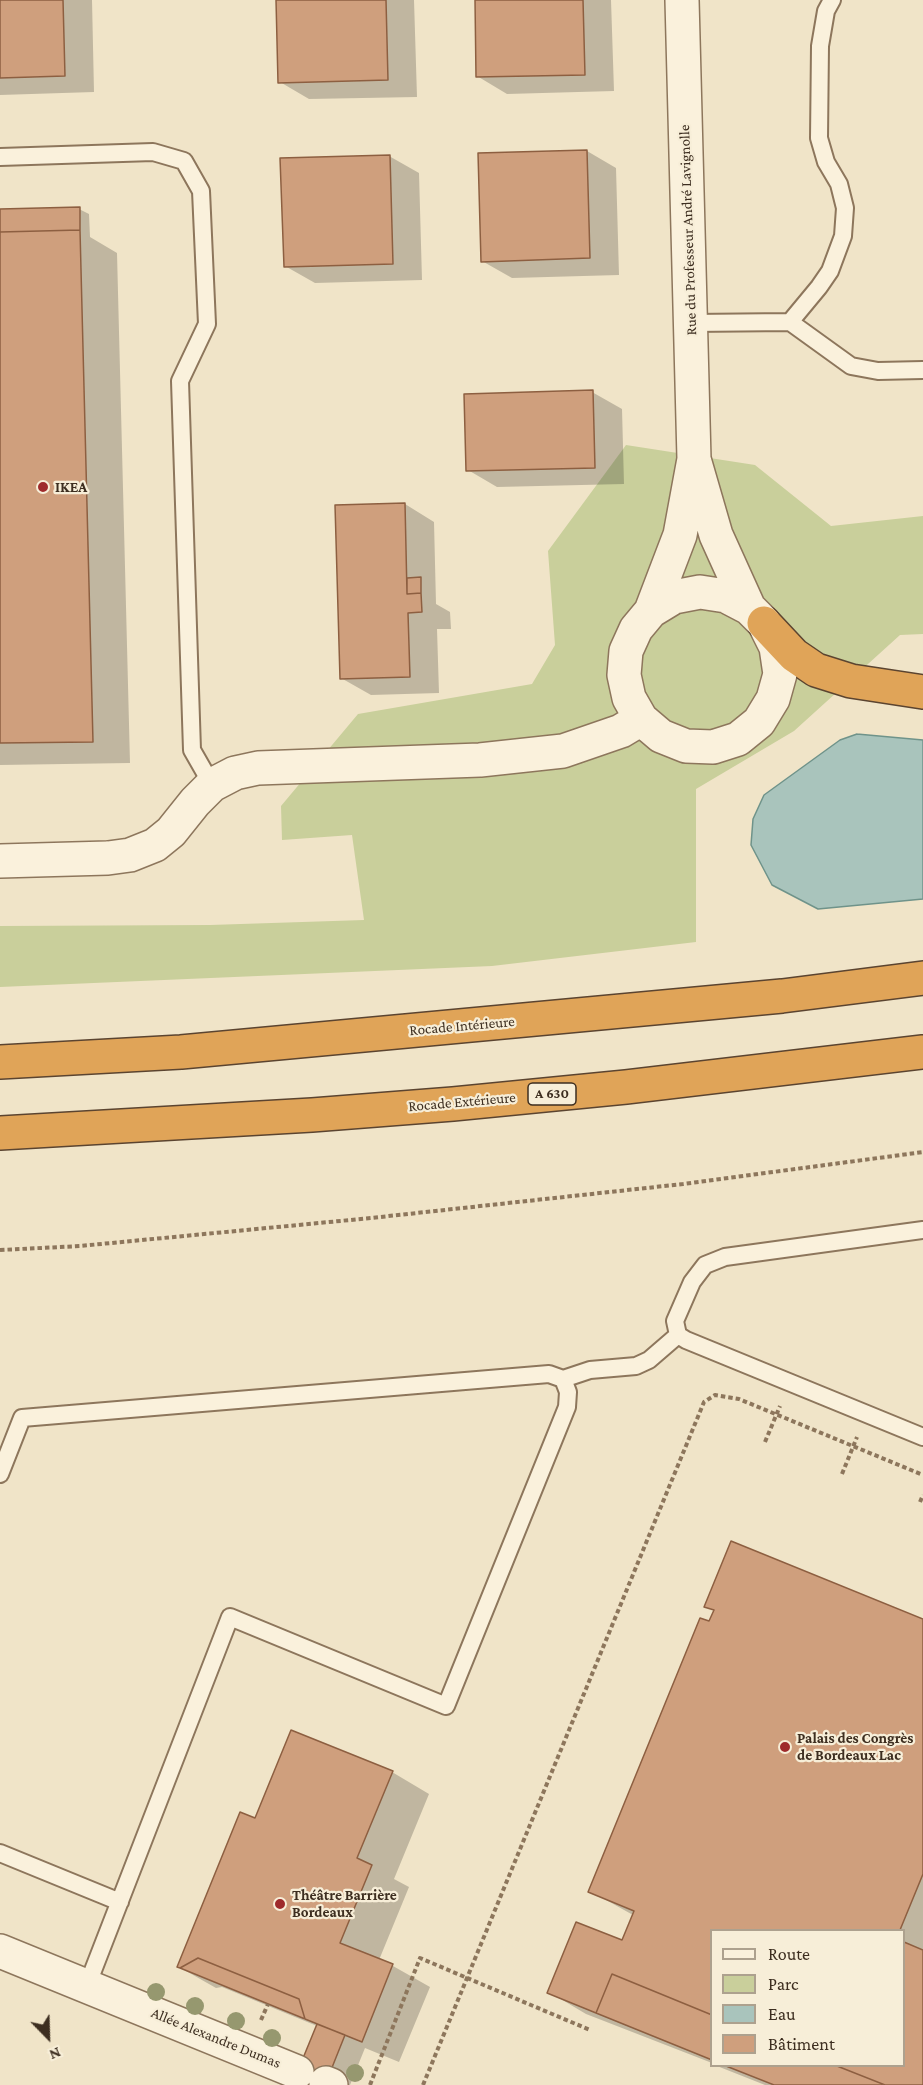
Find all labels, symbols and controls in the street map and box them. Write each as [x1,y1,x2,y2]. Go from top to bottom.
street label: Rue du Professeur André Lavignolle [675,124,701,336]
place label: IKEA [55,478,87,496]
marker: IKEA [36,480,50,494]
street label: Rocade Intérieure [409,1012,515,1040]
road number: A 630 [528,1083,576,1105]
street label: Rocade Extérieure [408,1088,516,1116]
place label: Palais des Congrès de Bordeaux Lac [797,1729,913,1764]
marker: Palais des Congrès de Bordeaux Lac [778,1740,792,1754]
place label: Théâtre Barrière Bordeaux [292,1886,397,1921]
marker: Théâtre Barrière Bordeaux [273,1897,287,1911]
legend [710,1929,905,2067]
text: Route [768,1944,810,1964]
text: Parc [768,1974,799,1994]
street label: Allée Alexandre Dumas [148,2004,284,2072]
text: Eau [768,2004,796,2024]
north arrow [18,2007,78,2067]
text: Bâtiment [768,2034,835,2054]
text: N [47,2044,64,2064]

